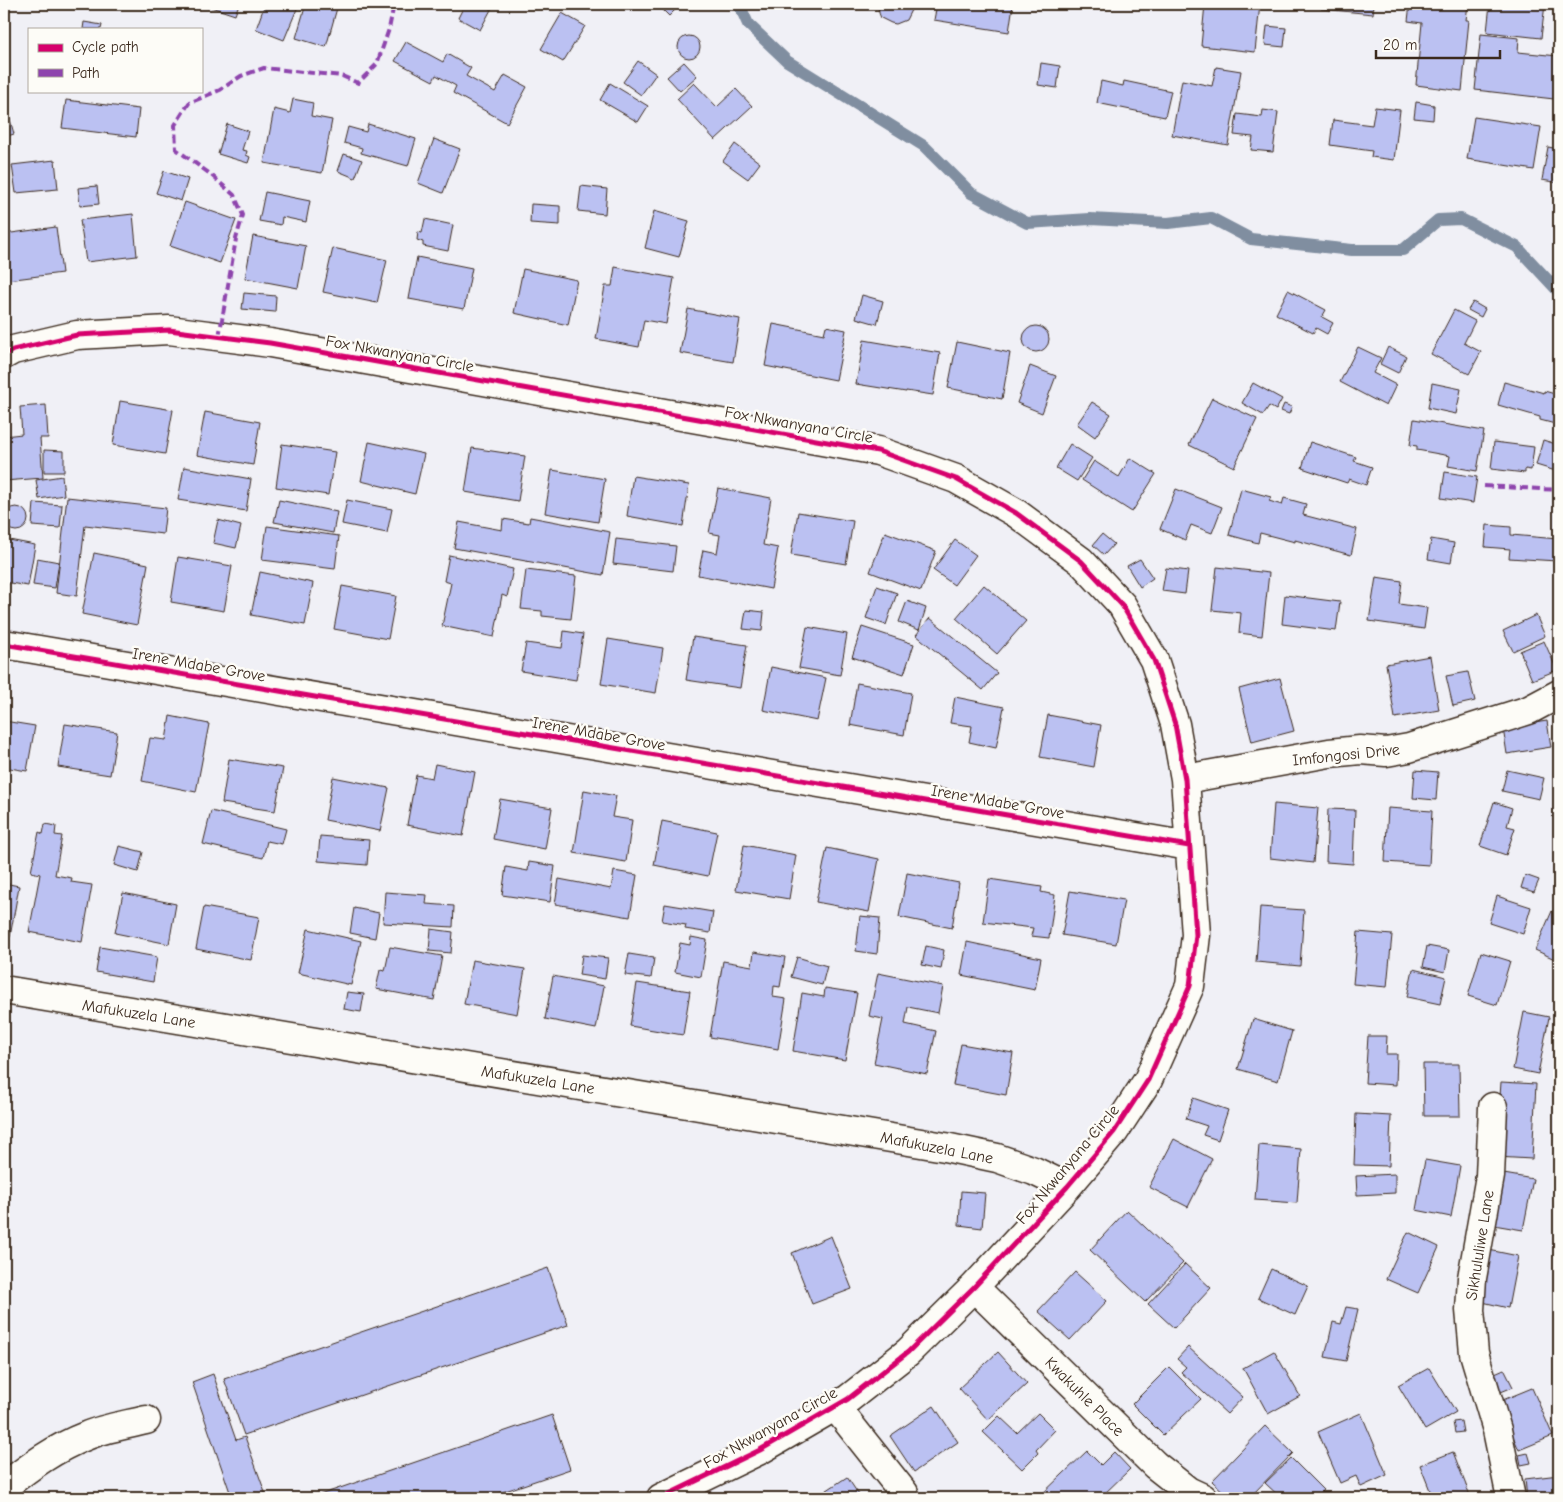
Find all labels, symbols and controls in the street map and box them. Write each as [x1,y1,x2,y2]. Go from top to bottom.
legend [28,28,202,92]
scale bar [1376,28,1499,60]
text: 20 m [1383,36,1417,54]
text: Cycle path [72,38,139,56]
text: Path [72,64,100,82]
street label: Fox Nkwanyana Circle [324,332,475,376]
street label: Fox Nkwanyana Circle [723,403,874,447]
street label: Irene Mdabe Grove [131,644,267,686]
street label: Irene Mdabe Grove [531,713,667,755]
street label: Imfongosi Drive [1292,740,1401,770]
street label: Irene Mdabe Grove [930,781,1066,823]
street label: Mafukuzela Lane [81,996,197,1032]
street label: Mafukuzela Lane [480,1062,596,1098]
street label: Fox Nkwanyana Circle [1013,1101,1123,1228]
street label: Mafukuzela Lane [879,1128,995,1168]
street label: Sikhululiwe Lane [1462,1189,1498,1302]
street label: Kwakuhle Place [1041,1353,1128,1440]
street label: Fox Nkwanyana Circle [700,1384,841,1472]

